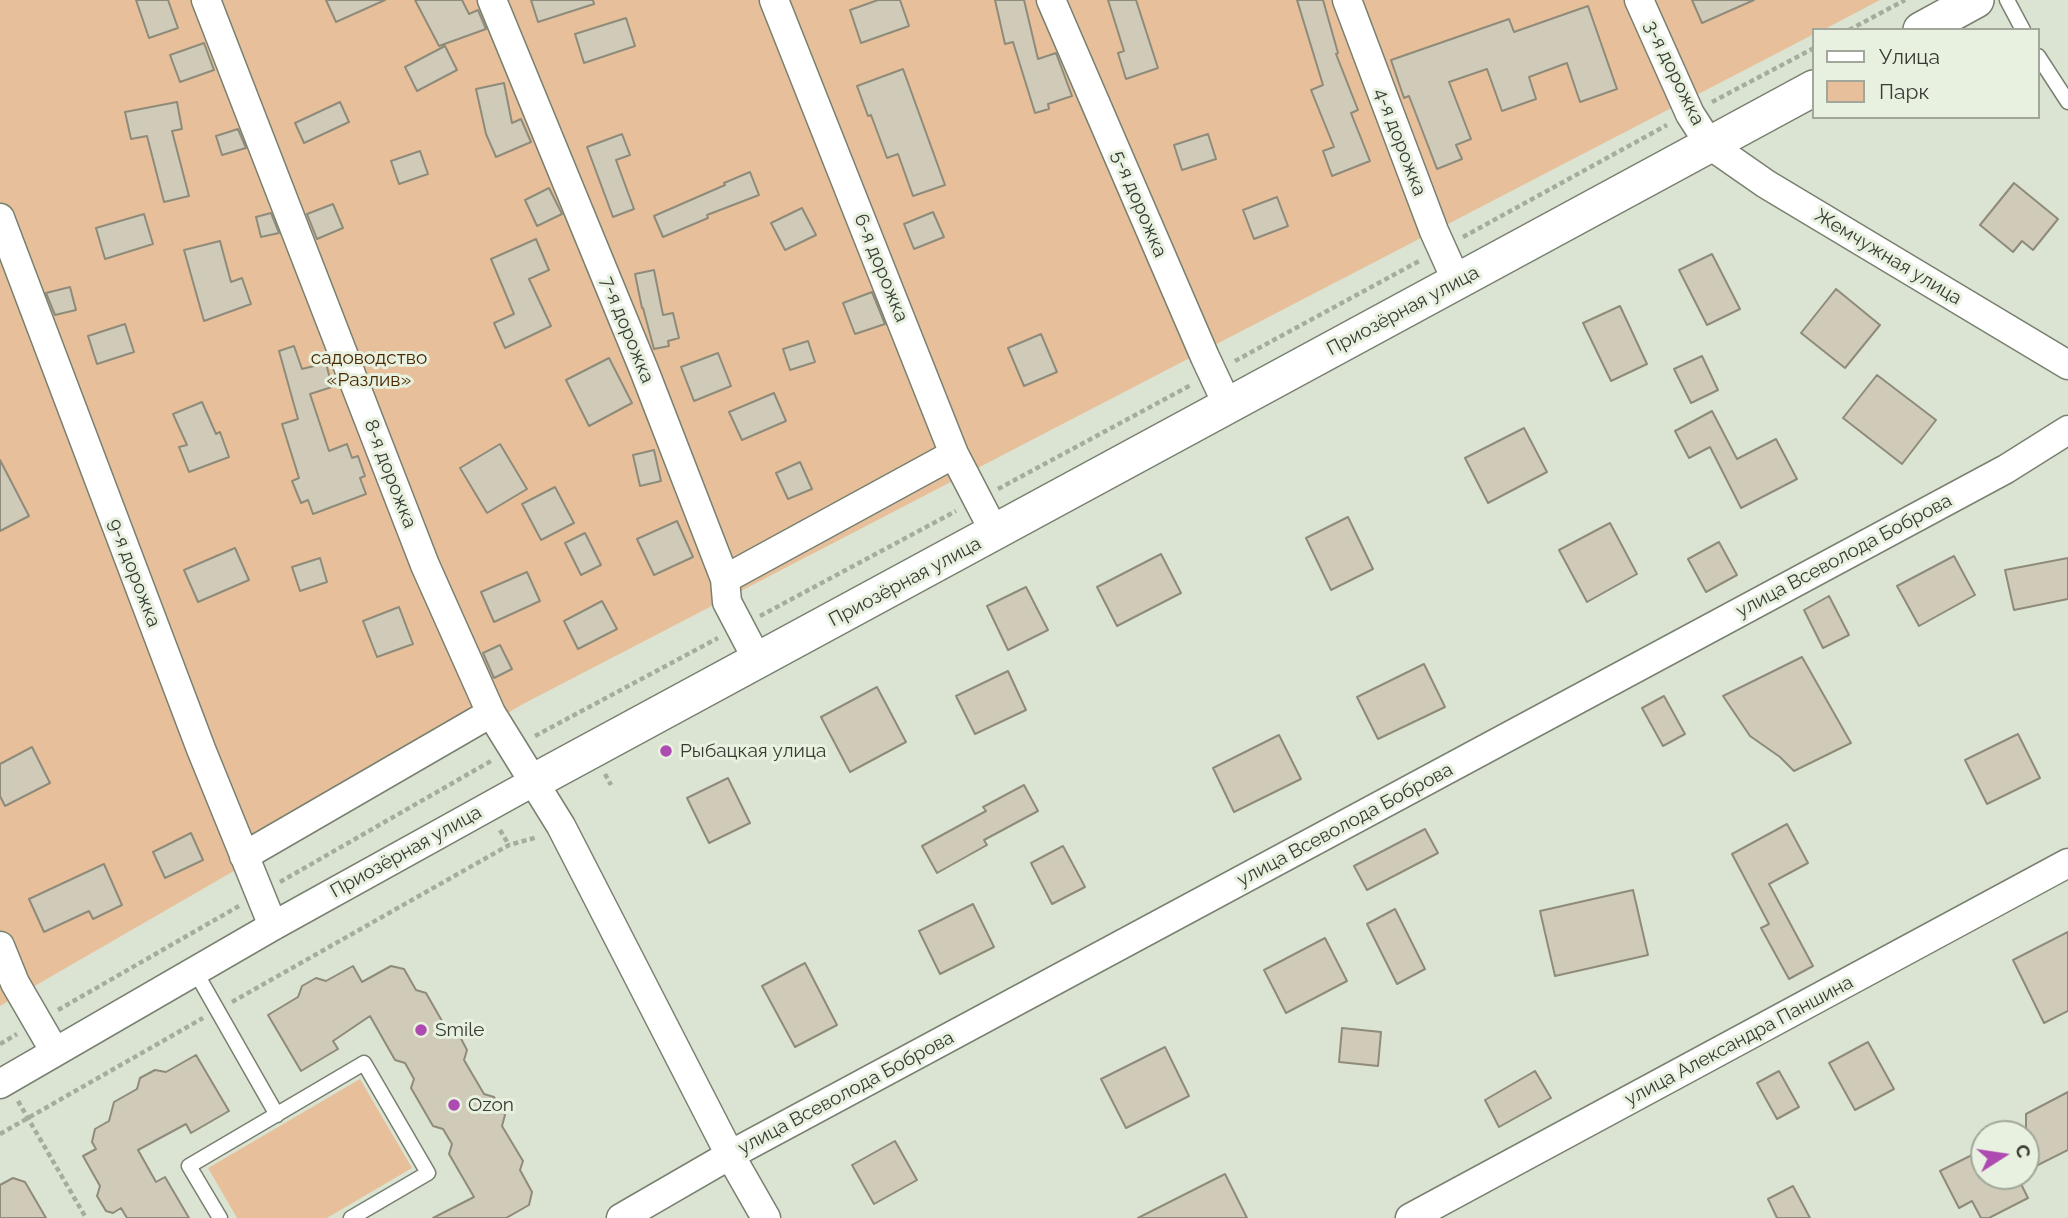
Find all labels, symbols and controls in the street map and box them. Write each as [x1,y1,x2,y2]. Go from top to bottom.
street label: 3-я дорожка [1639,17,1709,129]
legend [1812,28,2040,119]
text: Улица [1879,44,1940,69]
text: Парк [1879,79,1929,104]
street label: 4-я дорожка [1369,85,1431,199]
street label: 5-я дорожка [1106,147,1172,261]
street label: Жемчужная улица [1810,204,1966,310]
street label: 6-я дорожка [849,211,913,325]
street label: Приозёрная улица [1323,261,1483,361]
street label: 7-я дорожка [595,273,659,387]
park label: садоводство «Разлив» [311,347,427,391]
street label: 8-я дорожка [359,416,421,532]
street label: улица Всеволода Боброва [1732,489,1956,623]
street label: 9-я дорожка [103,516,165,630]
street label: Приозёрная улица [825,532,985,632]
place label: Рыбацкая улица [680,740,826,762]
marker: Рыбацкая улица [658,743,674,759]
street label: улица Всеволода Боброва [1233,758,1457,892]
street label: Приозёрная улица [326,801,486,903]
street label: улица Александра Паншина [1621,971,1857,1111]
place label: Smile [435,1019,484,1041]
marker: Smile [413,1022,429,1038]
street label: улица Всеволода Боброва [734,1026,958,1160]
place label: Ozon [468,1094,514,1116]
marker: Ozon [446,1097,462,1113]
north arrow [1970,1120,2040,1190]
text: С [2011,1142,2036,1160]

